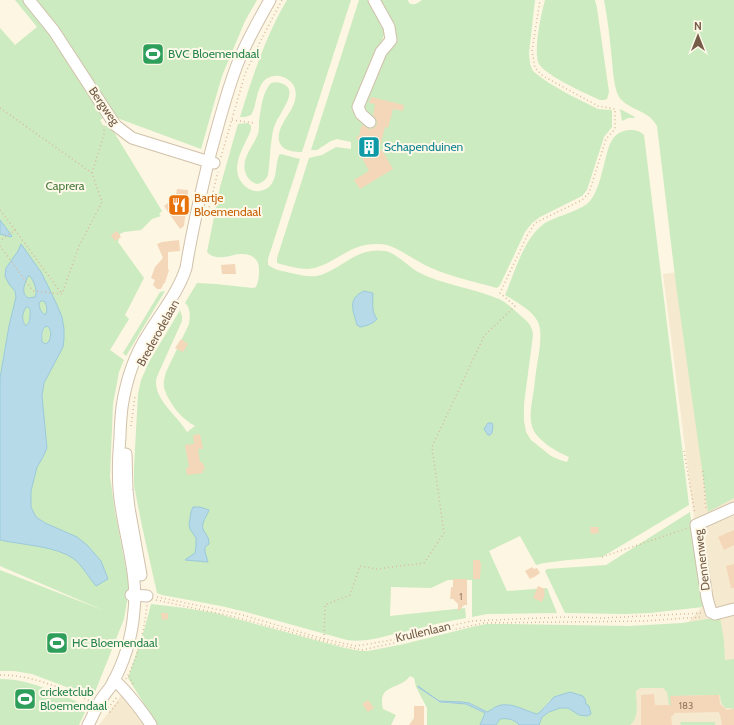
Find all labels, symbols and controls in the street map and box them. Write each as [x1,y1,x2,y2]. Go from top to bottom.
north arrow [678,16,718,56]
text: N [694,19,702,33]
sports icon: BVC Bloemendaal [140,41,166,67]
place label: BVC Bloemendaal [168,46,259,61]
street label: Bergweg [86,83,124,129]
building icon: Schapenduinen [356,134,382,160]
place label: Schapenduinen [384,139,464,154]
park label: Caprera [45,178,85,193]
place label: Bartje Bloemendaal [194,190,261,219]
restaurant icon: Bartje Bloemendaal [166,192,192,218]
street label: Brederodelaan [133,297,182,369]
street label: Dennenweg [690,527,713,592]
house number: 1 [459,590,463,603]
street label: Krullenlaan [394,618,452,645]
sports icon: HC Bloemendaal [44,630,70,656]
place label: HC Bloemendaal [72,635,158,650]
place label: cricketclub Bloemendaal [40,684,107,713]
sports icon: cricketclub Bloemendaal [12,686,38,712]
house number: 183 [679,699,693,712]

